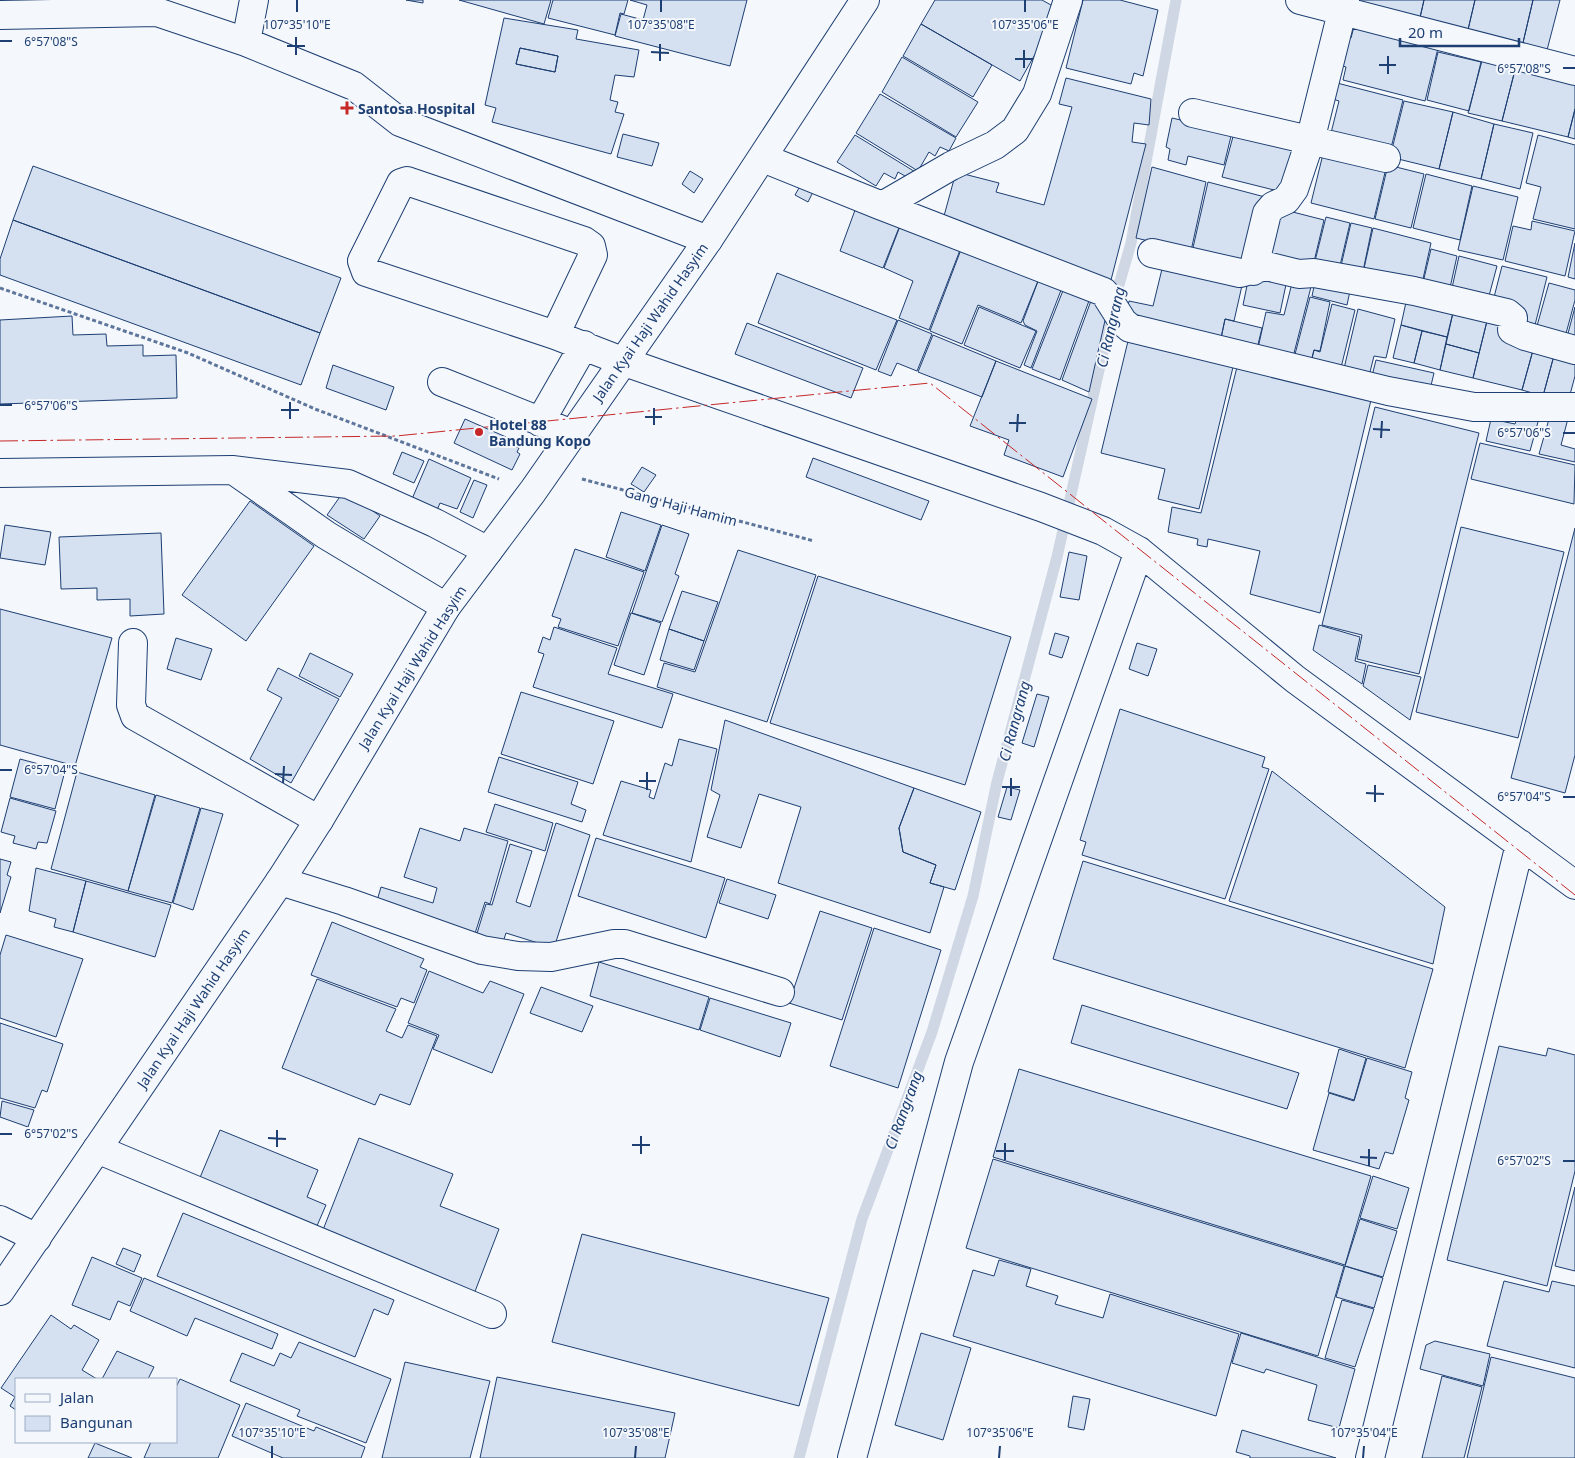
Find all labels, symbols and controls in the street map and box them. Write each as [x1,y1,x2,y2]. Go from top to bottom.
scale bar [1400,15,1519,47]
text: 107°35'10"E [263,16,331,33]
text: 107°35'08"E [627,16,695,33]
text: 107°35'06"E [991,16,1059,33]
text: 20 m [1408,22,1443,42]
text: 6°57'08"S [24,33,78,50]
text: 6°57'08"S [1497,60,1551,77]
place label: Santosa Hospital [358,99,475,118]
marker: Santosa Hospital [340,101,354,115]
street label: Jalan Kyai Haji Wahid Hasyim [587,239,712,407]
water label: Ci Rangrang [1091,284,1129,370]
text: 6°57'06"S [24,397,78,414]
place label: Hotel 88 Bandung Kopo [489,415,591,450]
text: 6°57'06"S [1497,424,1551,441]
marker: Hotel 88 Bandung Kopo [473,426,485,438]
street label: Gang Haji Hamim [622,482,740,530]
street label: Jalan Kyai Haji Wahid Hasyim [353,582,470,754]
water label: Ci Rangrang [994,678,1034,763]
text: 6°57'04"S [24,761,78,778]
text: 6°57'04"S [1497,788,1551,805]
street label: Jalan Kyai Haji Wahid Hasyim [131,924,254,1093]
water label: Ci Rangrang [879,1067,927,1152]
text: 6°57'02"S [24,1125,78,1142]
text: 6°57'02"S [1497,1152,1551,1169]
legend [15,1378,178,1443]
text: Jalan [58,1387,94,1407]
text: Bangunan [60,1412,133,1432]
text: 107°35'10"E [238,1424,306,1441]
text: 107°35'08"E [602,1424,670,1441]
text: 107°35'06"E [966,1424,1034,1441]
text: 107°35'04"E [1330,1424,1398,1441]

